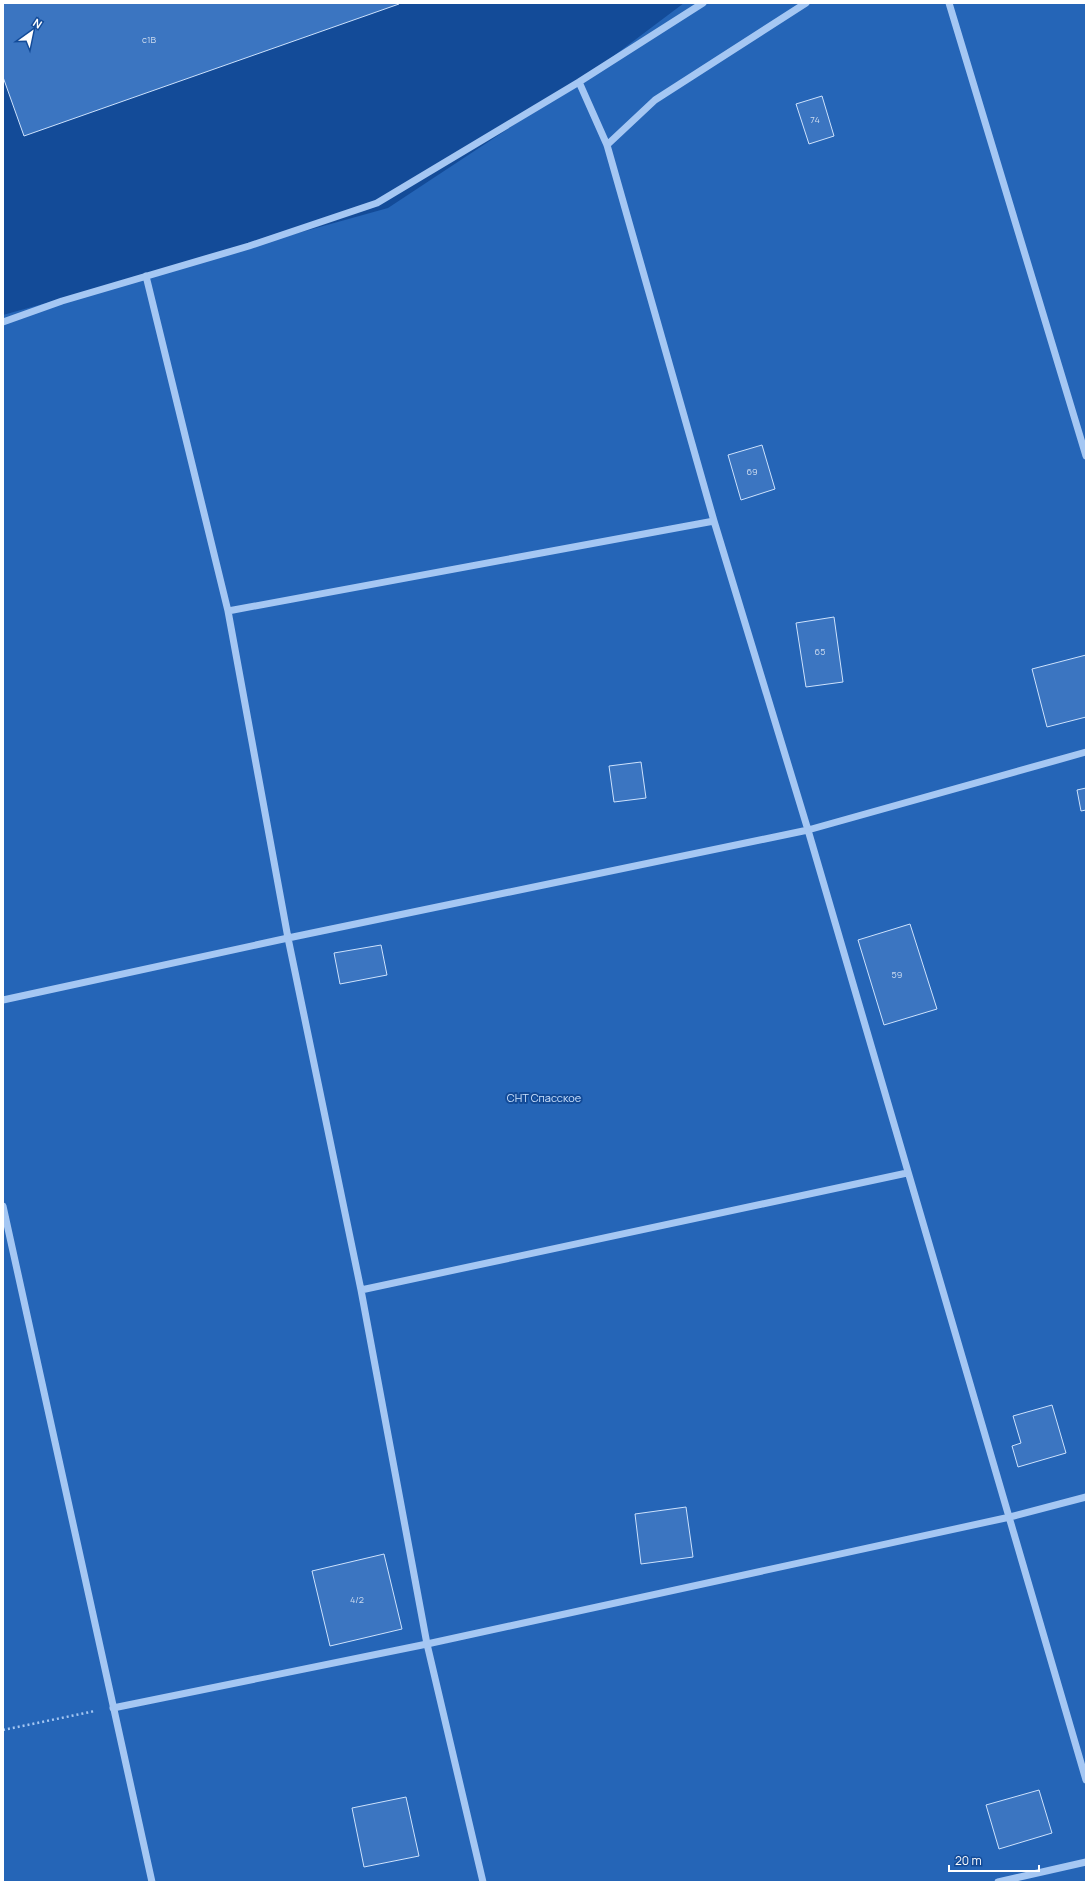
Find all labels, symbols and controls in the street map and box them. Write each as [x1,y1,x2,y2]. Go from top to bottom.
north arrow [12,12,52,52]
text: N [30,15,45,32]
house number: с1В [142,33,156,46]
house number: 74 [810,113,820,126]
house number: 69 [746,465,758,478]
house number: 65 [815,645,825,658]
house number: 59 [892,968,902,981]
park label: СНТ Спасское [507,1090,582,1105]
house number: 4/2 [350,1593,364,1606]
scale bar [949,1847,1039,1873]
text: 20 m [955,1852,982,1869]

